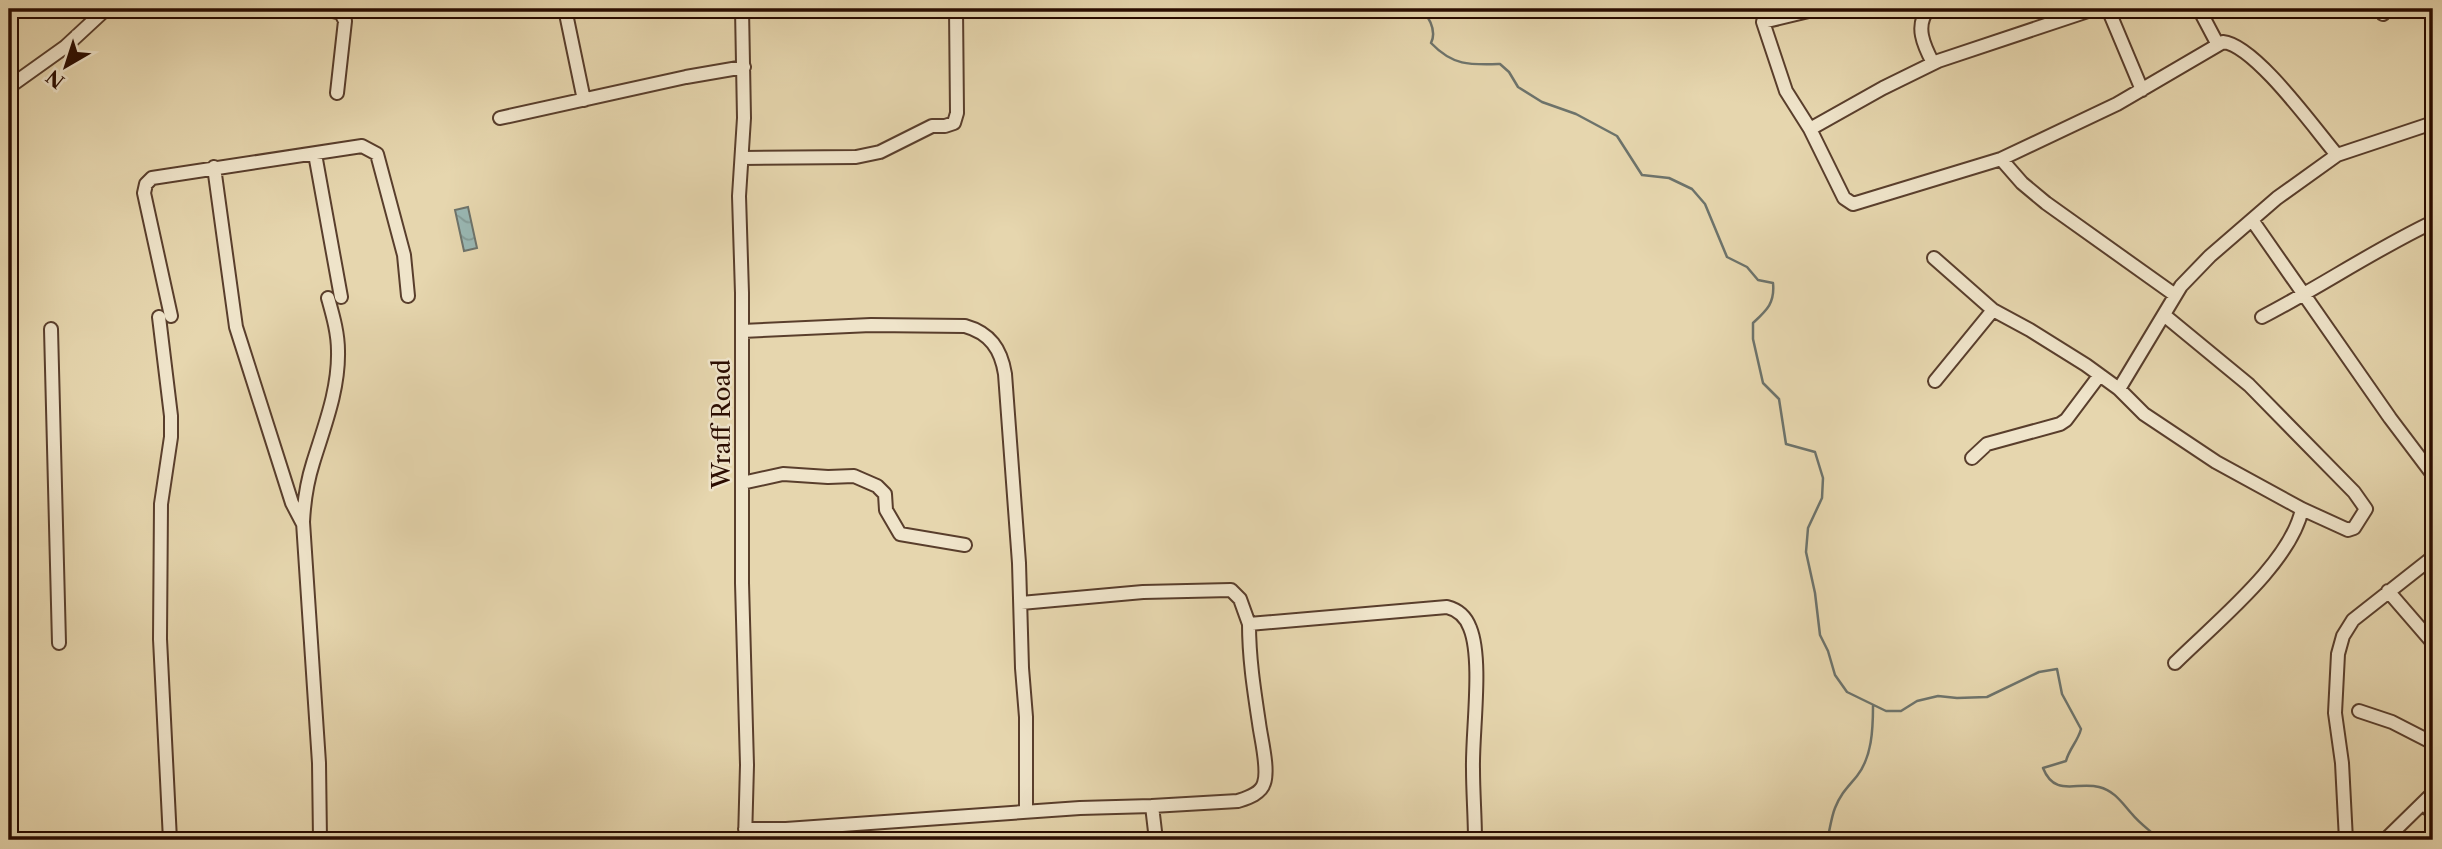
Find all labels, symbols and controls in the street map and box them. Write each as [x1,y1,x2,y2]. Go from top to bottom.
north arrow [32,32,102,102]
text: N [42,65,69,93]
street label: Wraff Road [707,359,736,490]

